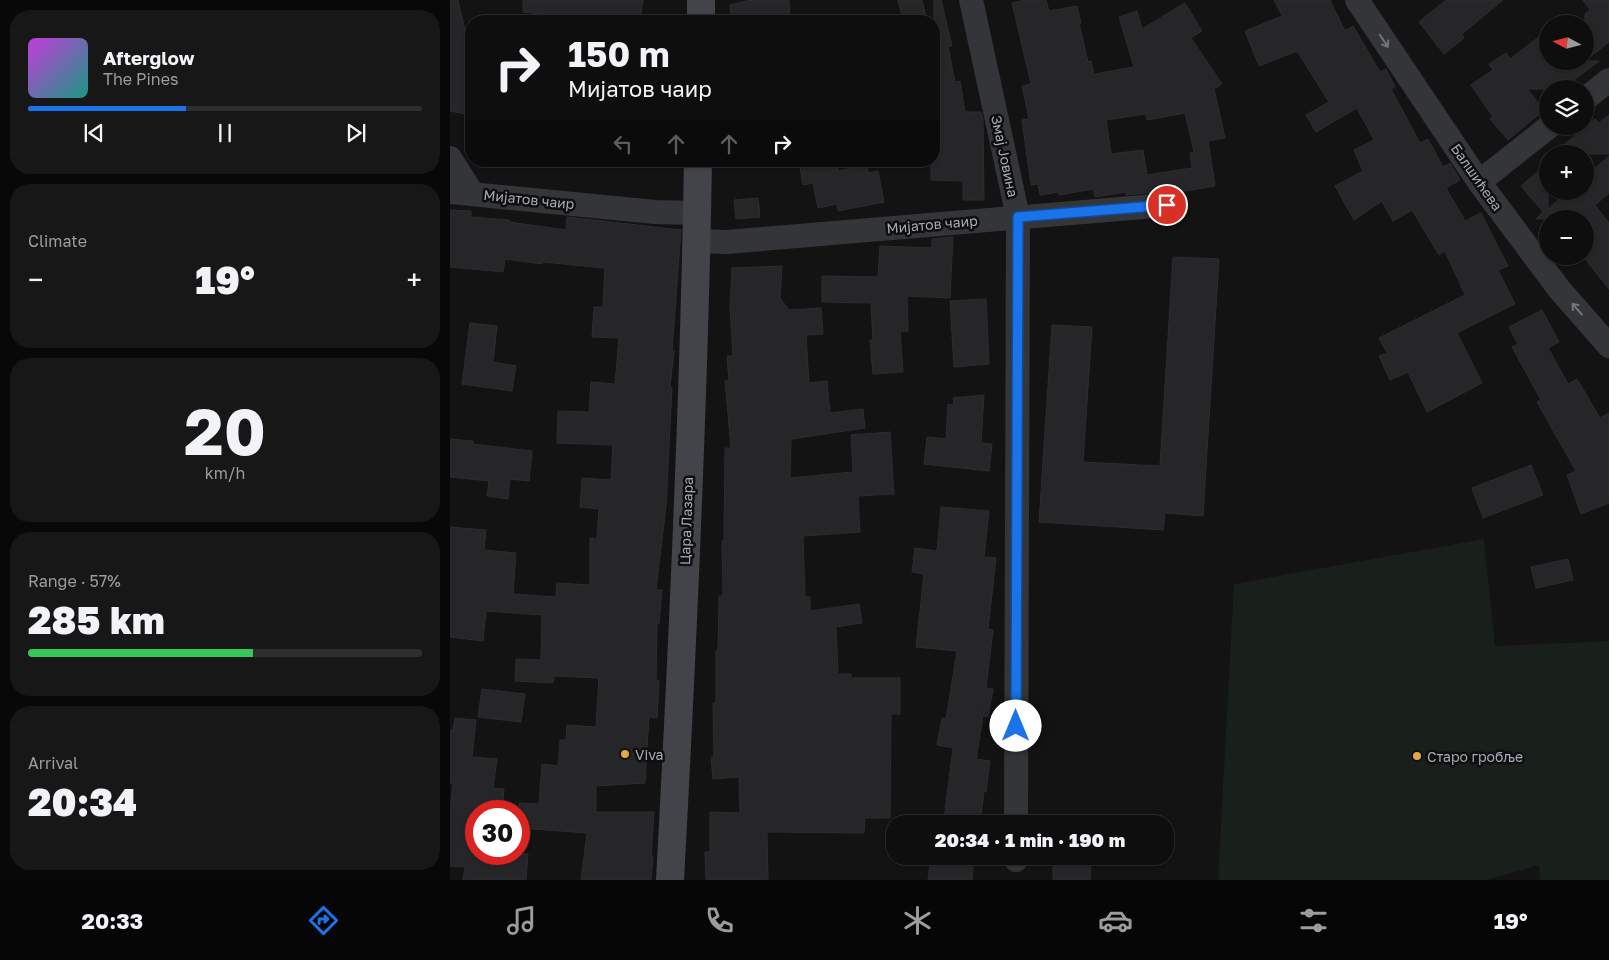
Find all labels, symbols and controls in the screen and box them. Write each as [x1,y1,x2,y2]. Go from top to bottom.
north arrow [1539,15,1594,70]
map controls [1539,15,1594,265]
text: 150 m [568,33,670,75]
one-way arrow [1379,33,1389,47]
icon: right [485,35,550,100]
text: Afterglow [103,46,194,69]
text: The Pines [103,69,178,89]
text: Мијатов чаир [568,75,712,102]
button: layers [1539,80,1594,135]
street label: Змај Јовина [988,114,1022,198]
icon: previous [80,119,108,147]
icon: pause [211,119,239,147]
icon: next [342,119,370,147]
icon: left [609,130,637,158]
icon: ahead [662,130,690,158]
icon: ahead [715,130,743,158]
icon: right [768,130,796,158]
street label: Балшићева [1448,140,1506,214]
button: + [1539,145,1594,200]
pin [1146,184,1188,226]
street label: Мијатов чаир [483,186,575,212]
icon: arrive [1153,191,1181,219]
button: − [1539,210,1594,265]
street label: Мијатов чаир [886,212,978,236]
text: Climate [28,231,87,251]
text: 19° [195,257,255,302]
text: − [28,263,43,296]
text: + [407,263,422,296]
one-way arrow [1571,303,1582,316]
text: 20 [184,391,266,469]
text: km/h [205,463,245,483]
street label: Цара Лазара [676,477,696,565]
text: Range · 57% [28,571,121,591]
text: 285 km [28,597,165,642]
position arrow [989,699,1041,751]
place label: Viva [635,746,663,763]
marker: Viva [619,748,631,760]
place label: Старо гробље [1427,748,1523,765]
marker: Старо гробље [1411,750,1423,762]
text: Arrival [28,753,78,773]
text: 20:34 [28,779,137,824]
speed limit sign: 30 [465,800,530,865]
text: 20:34 · 1 min · 190 m [935,828,1125,851]
icon: directions [306,903,341,938]
icon: music [504,903,539,938]
icon: phone [702,903,737,938]
icon: climate [900,903,935,938]
icon: car [1098,903,1133,938]
icon: filters [1296,903,1331,938]
text: 20:33 [81,907,143,934]
text: 19° [1494,907,1528,934]

